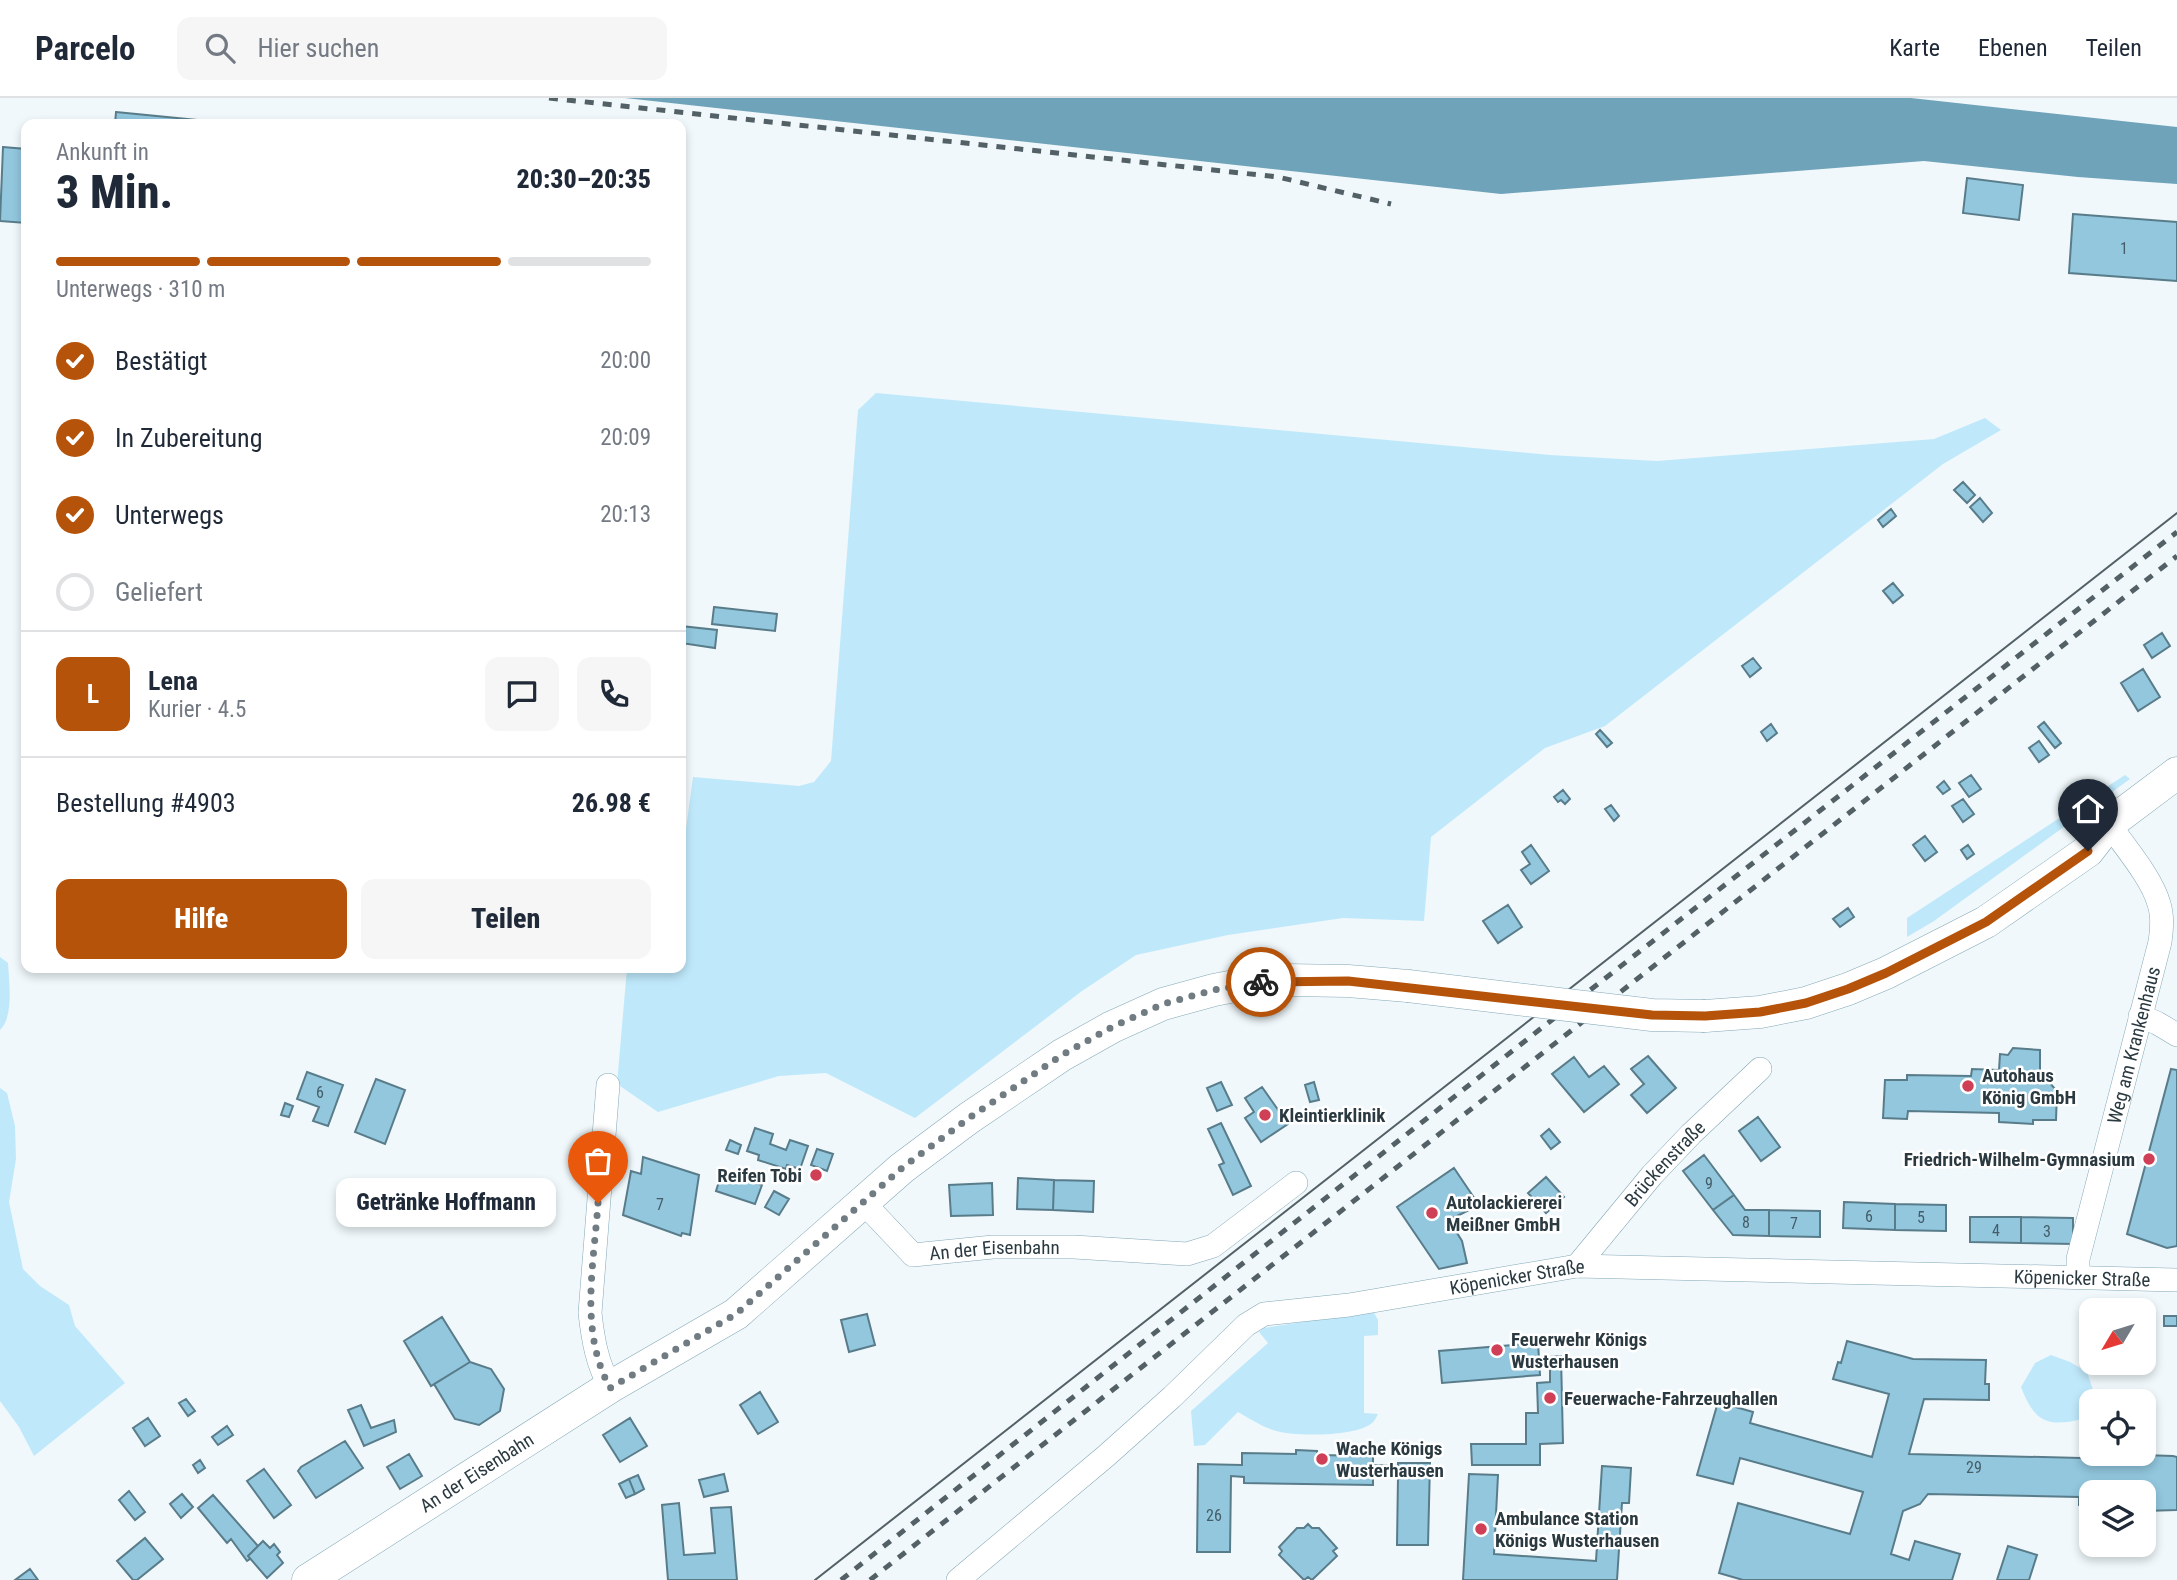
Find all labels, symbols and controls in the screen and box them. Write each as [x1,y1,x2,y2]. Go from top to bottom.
search box [177,17,667,80]
text: Parcelo [35,29,135,68]
icon: search [201,29,239,67]
text: Hier suchen [257,33,379,63]
text: Karte [1889,34,1940,62]
text: Ebenen [1978,34,2048,62]
text: Teilen [2086,34,2142,62]
text: Ankunft in [56,139,149,166]
text: 20:30–20:35 [517,164,651,194]
text: 3 Min. [56,165,173,219]
house number: 1 [2120,239,2128,258]
text: Unterwegs · 310 m [56,276,225,303]
icon: check [56,342,94,380]
text: Bestätigt [115,346,208,376]
text: 20:00 [600,347,651,374]
icon: check [56,419,94,457]
text: In Zubereitung [115,423,263,453]
text: 20:09 [600,424,651,451]
icon: check [56,496,94,534]
text: Unterwegs [115,500,224,530]
text: 20:13 [600,501,651,528]
text: Geliefert [115,577,203,607]
button: chat [485,657,559,731]
button: phone [577,657,651,731]
text: Lena [148,666,198,696]
text: L [87,679,99,709]
text: Kurier · 4.5 [148,696,246,723]
pin [2058,779,2118,851]
text: Bestellung #4903 [56,788,236,818]
text: 26.98 € [572,788,651,818]
icon: home [2069,790,2107,828]
button: Hilfe [56,879,347,959]
button: Teilen [361,879,651,959]
courier [1226,947,1296,1017]
icon: bike [1242,963,1280,1001]
street label: Weg am Krankenhaus [2102,964,2165,1126]
place label: Autohaus König GmbH [1982,1064,2076,1109]
marker: Autohaus König GmbH [1960,1078,1976,1094]
house number: 6 [316,1083,324,1102]
place label: Kleintierklinik [1279,1104,1386,1127]
marker: Kleintierklinik [1257,1107,1273,1123]
street label: Brückenstraße [1620,1116,1710,1211]
pin [568,1131,628,1203]
icon: bag [579,1142,617,1180]
place label: Friedrich-Wilhelm-Gymnasium [1904,1148,2135,1171]
marker: Friedrich-Wilhelm-Gymnasium [2141,1151,2157,1167]
place label: Reifen Tobi [717,1164,802,1187]
marker: Reifen Tobi [808,1167,824,1183]
house number: 9 [1705,1174,1713,1193]
callout: Getränke Hoffmann [336,1178,556,1228]
text: Getränke Hoffmann [356,1189,536,1216]
place label: Autolackiererei Meißner GmbH [1446,1191,1562,1236]
house number: 7 [656,1195,664,1214]
marker: Autolackiererei Meißner GmbH [1424,1205,1440,1221]
house number: 6 [1865,1207,1873,1226]
house number: 5 [1917,1208,1925,1227]
house number: 8 [1742,1213,1750,1232]
house number: 7 [1790,1214,1798,1233]
house number: 4 [1992,1221,2000,1240]
house number: 3 [2043,1222,2051,1241]
street label: An der Eisenbahn [928,1236,1060,1265]
street label: Köpenicker Straße [1448,1255,1585,1300]
street label: Köpenicker Straße [2014,1265,2151,1291]
north arrow [2079,1298,2156,1376]
map controls [2079,1298,2156,1557]
place label: Feuerwehr Königs Wusterhausen [1511,1328,1647,1373]
marker: Feuerwehr Königs Wusterhausen [1489,1342,1505,1358]
place label: Feuerwache-Fahrzeughallen [1564,1387,1778,1410]
button: locate [2079,1389,2156,1466]
marker: Feuerwache-Fahrzeughallen [1542,1390,1558,1406]
street label: An der Eisenbahn [416,1428,538,1518]
place label: Wache Königs Wusterhausen [1336,1437,1444,1482]
marker: Wache Königs Wusterhausen [1314,1451,1330,1467]
house number: 29 [1966,1458,1982,1477]
button: layers [2079,1480,2156,1557]
house number: 26 [1206,1506,1222,1525]
place label: Ambulance Station Königs Wusterhausen [1495,1507,1659,1552]
marker: Ambulance Station Königs Wusterhausen [1473,1521,1489,1537]

